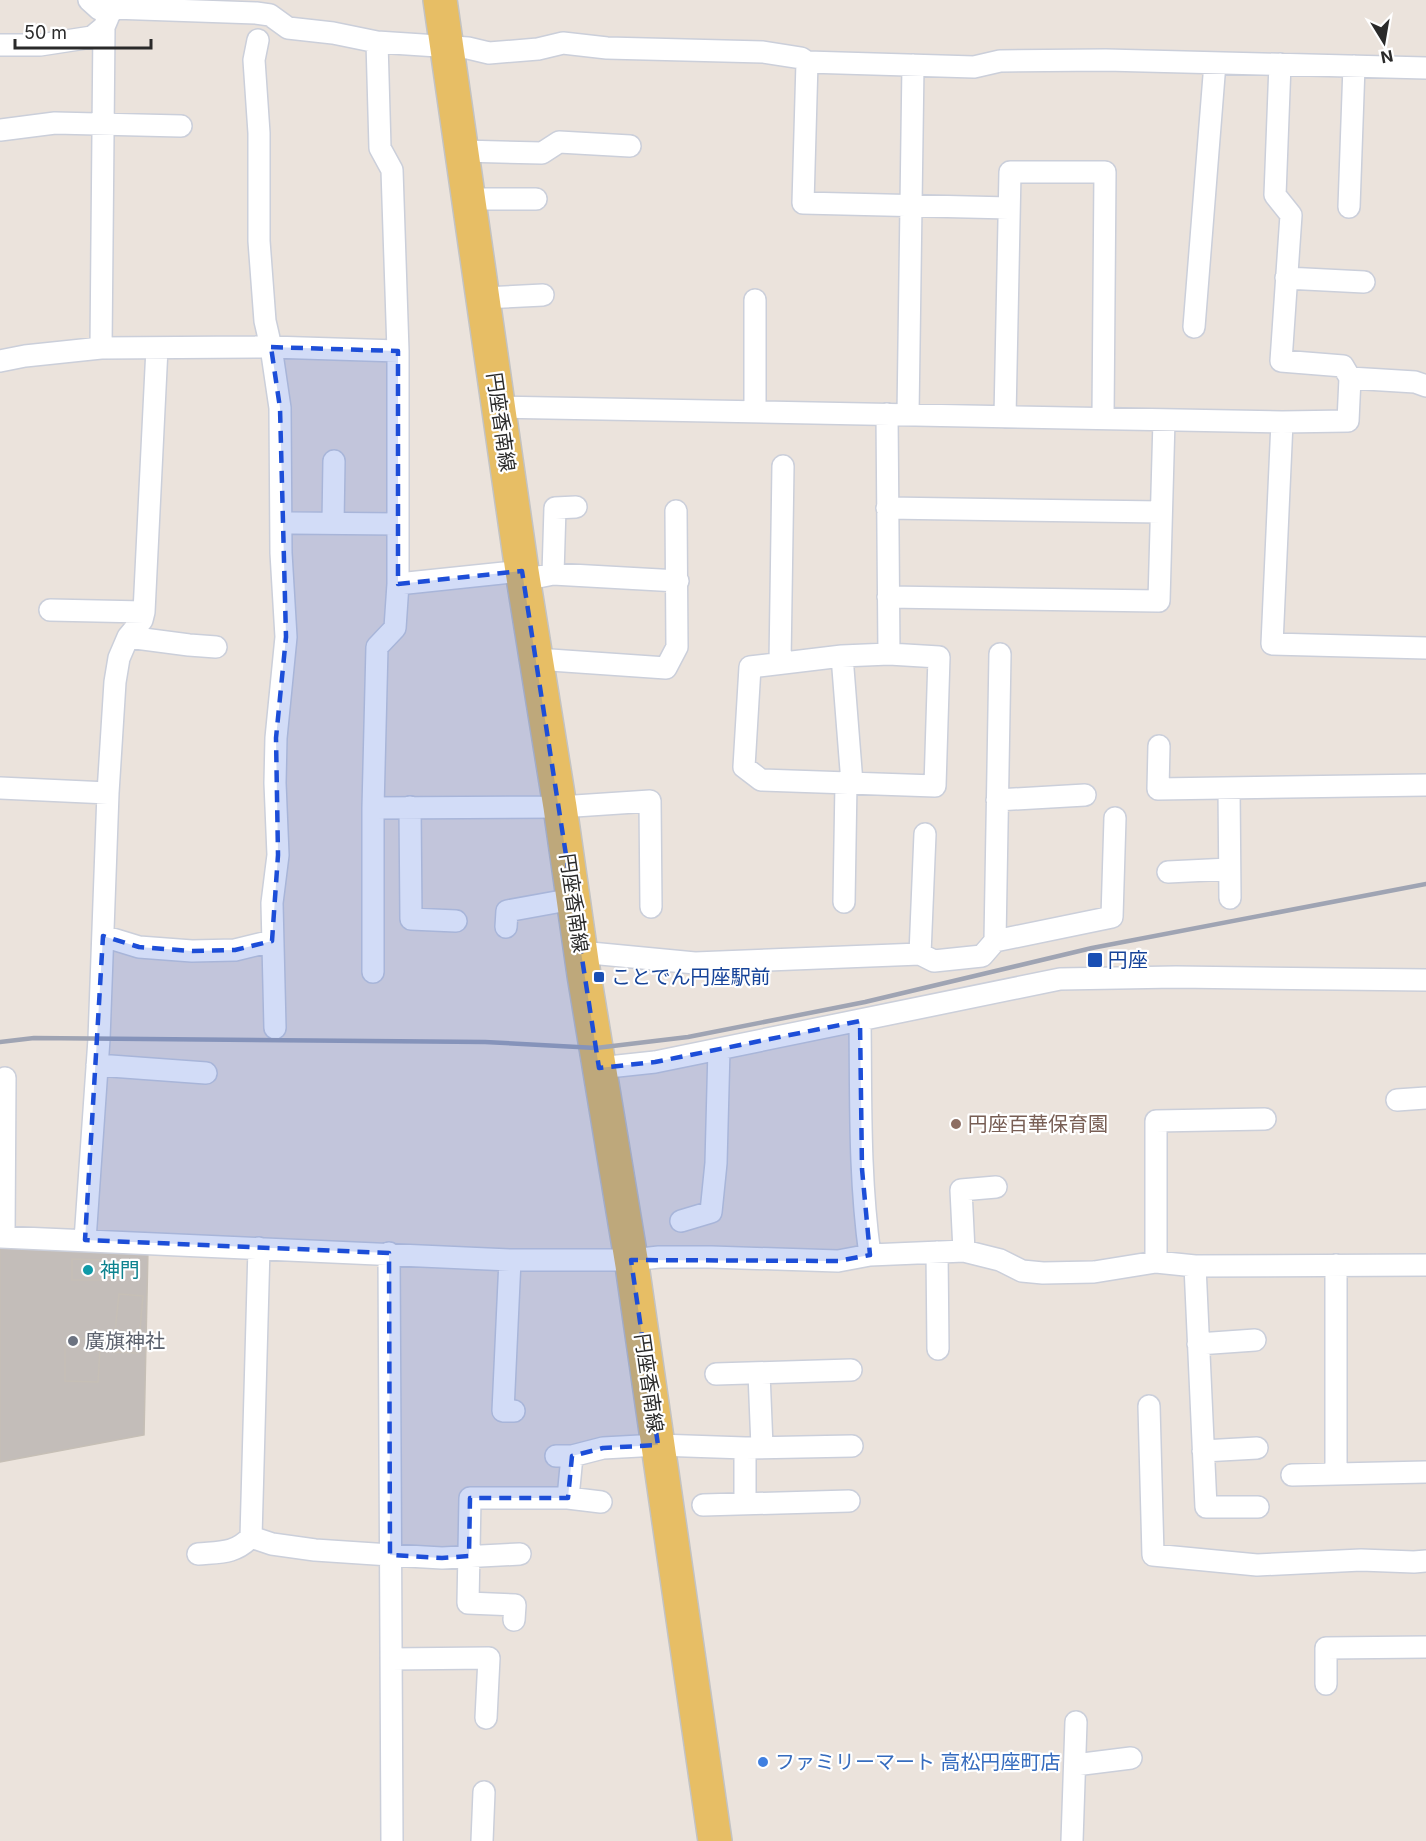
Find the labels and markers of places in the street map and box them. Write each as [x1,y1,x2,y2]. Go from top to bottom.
place label: 円座 [1108,948,1148,972]
marker: 円座 [1086,951,1104,969]
place label: ことでん円座駅前 [611,965,770,989]
marker: ことでん円座駅前 [592,970,606,984]
place label: 円座百華保育園 [968,1112,1108,1136]
marker: 円座百華保育園 [949,1117,963,1131]
place label: 神門 [100,1258,140,1282]
marker: 神門 [81,1263,95,1277]
place label: 廣旗神社 [85,1329,165,1353]
marker: 廣旗神社 [66,1334,80,1348]
place label: ファミリーマート 高松円座町店 [775,1750,1061,1774]
marker: ファミリーマート 高松円座町店 [756,1755,770,1769]

